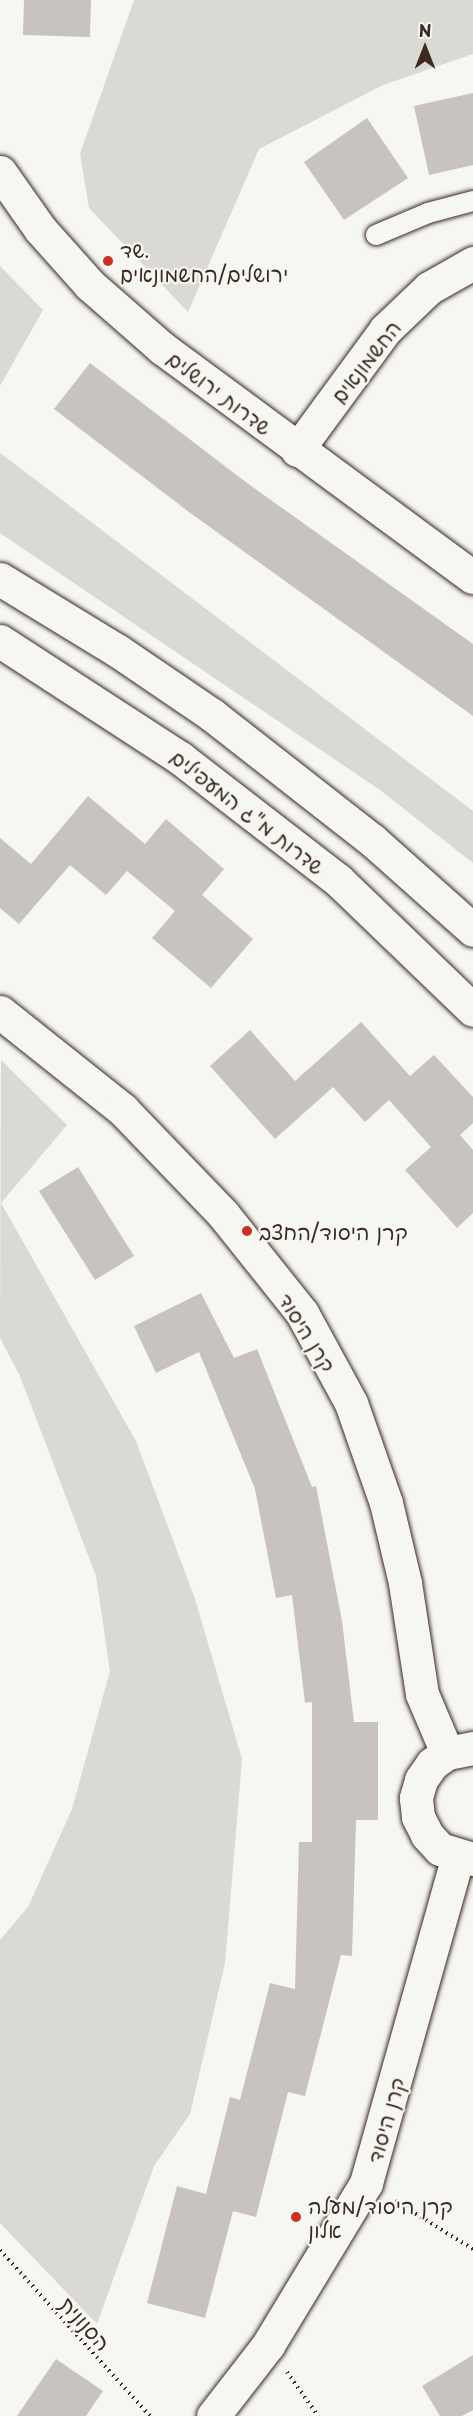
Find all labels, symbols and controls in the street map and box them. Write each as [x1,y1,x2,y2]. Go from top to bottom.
north arrow [395,18,455,78]
text: N [419,18,431,42]
place label: שד. ירושלים/החשמונאים [120,236,288,286]
marker: שד. ירושלים/החשמונאים [101,254,115,268]
street label: החשמונאים [325,315,405,407]
street label: שדרות ירושלים [163,345,277,439]
street label: שדרות מ"ג המעפילים [166,743,330,879]
place label: קרן היסוד/החצב [259,1218,408,1244]
marker: קרן היסוד/החצב [240,1224,254,1238]
street label: קרן היסוד [274,1288,342,1376]
street label: קרן היסוד [361,2074,409,2166]
place label: קרן היסוד/מעלה אלון [308,2192,453,2242]
marker: קרן היסוד/מעלה אלון [289,2210,303,2224]
street label: הסנונית [55,2291,117,2355]

